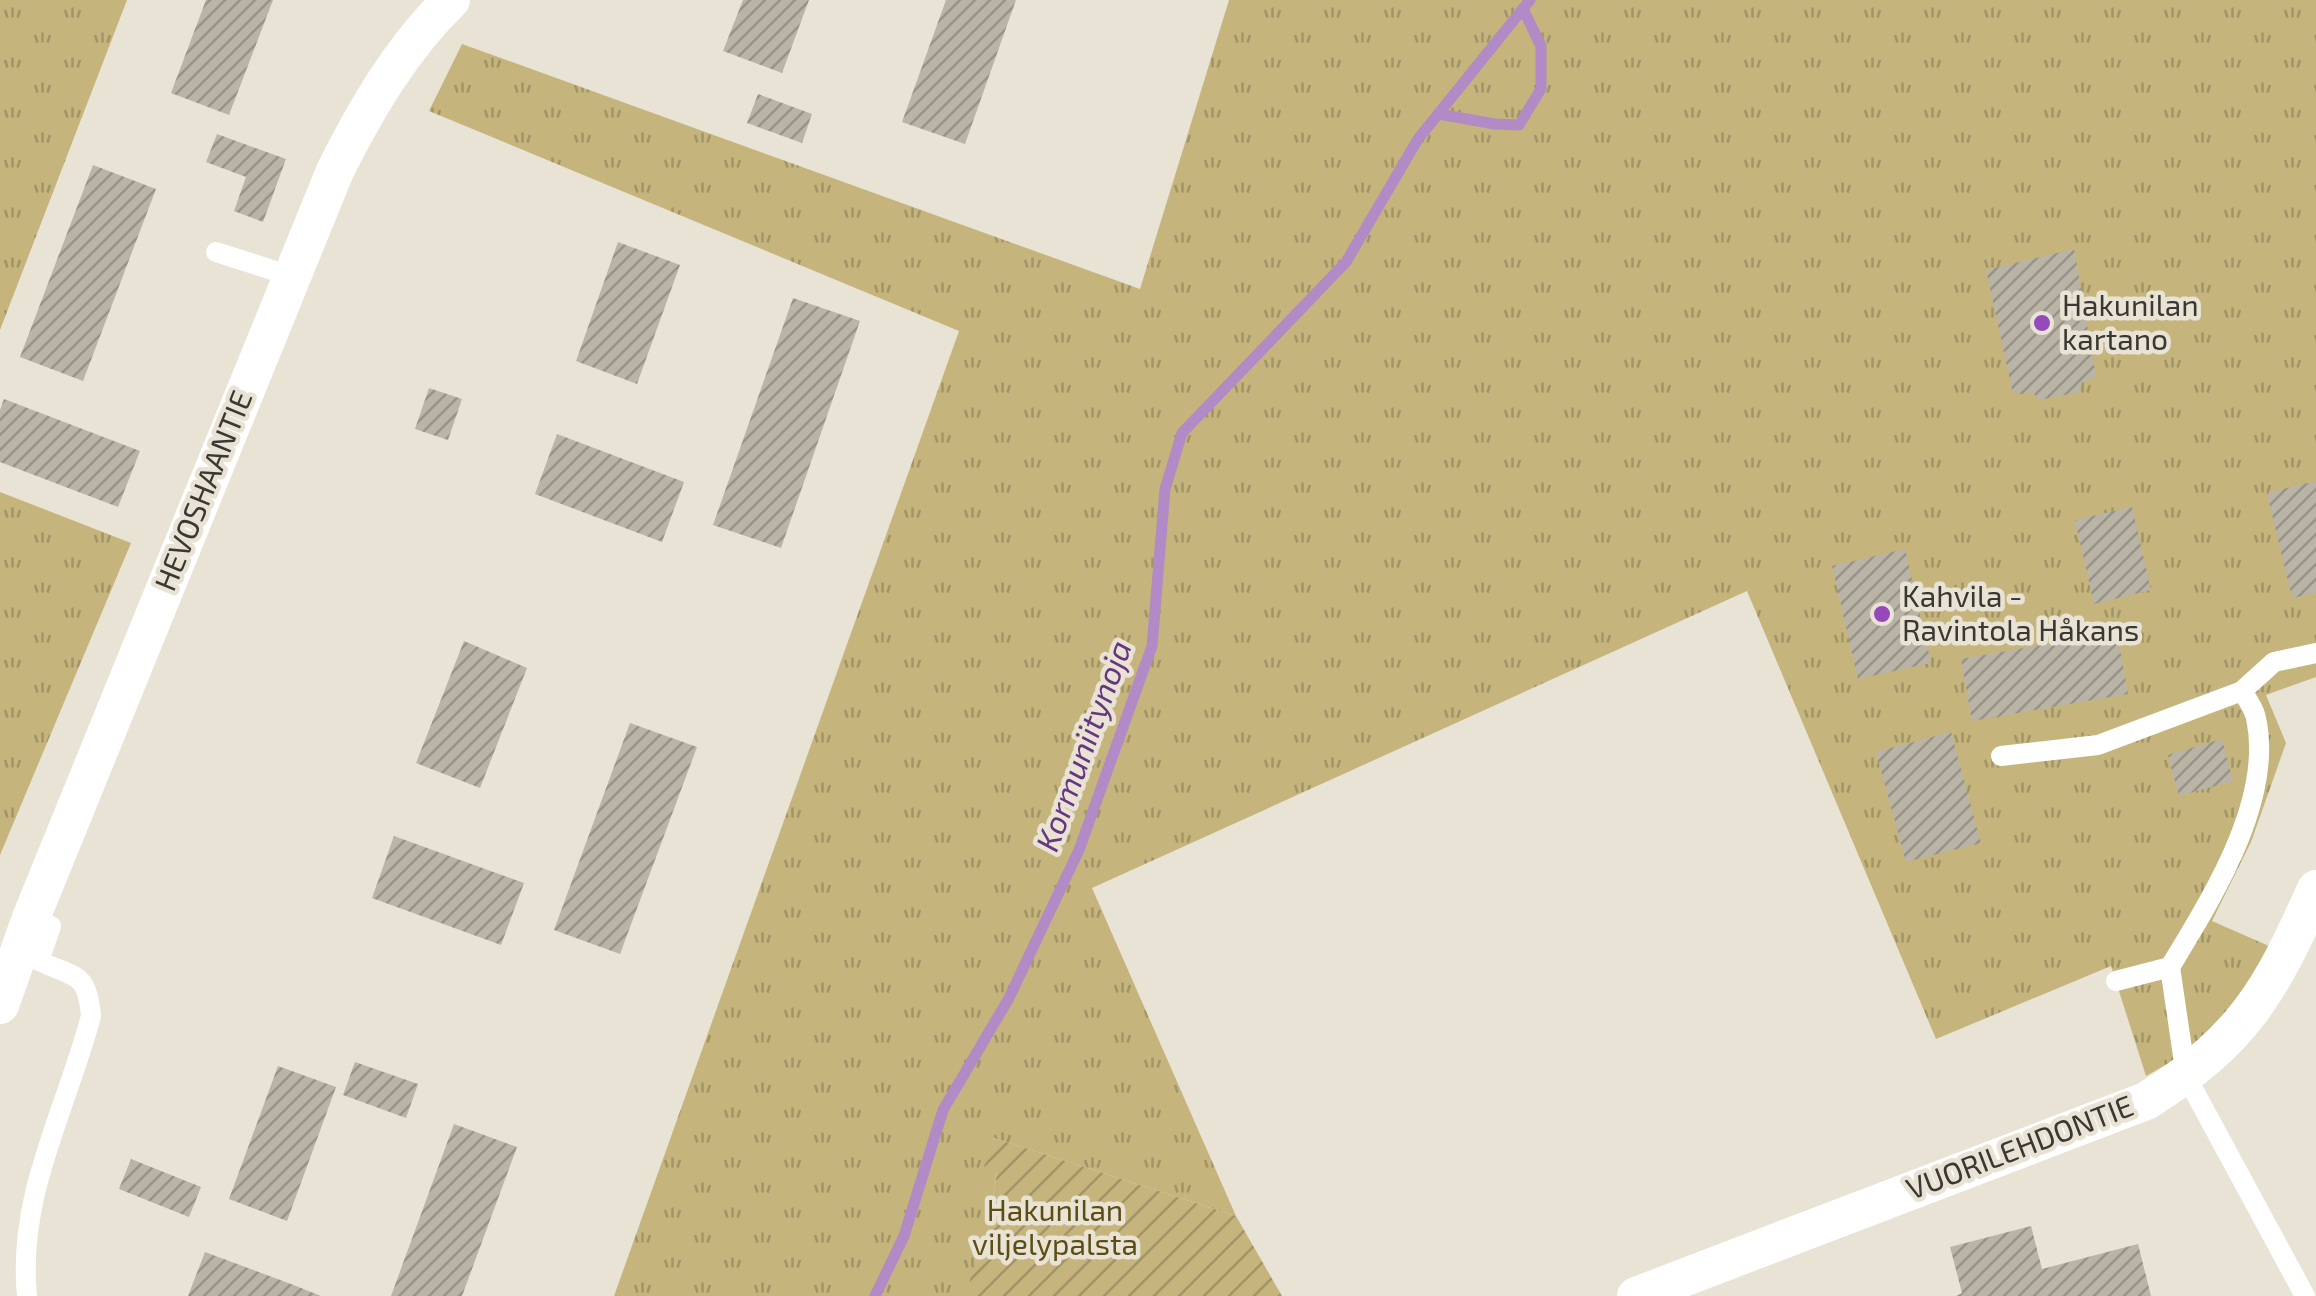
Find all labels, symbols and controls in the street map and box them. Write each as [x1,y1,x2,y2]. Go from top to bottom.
place label: Hakunilan kartano [2062,286,2199,356]
marker: Hakunilan kartano [2031,312,2053,334]
street label: HEVOSHAANTIE [146,385,259,595]
place label: Kahvila - Ravintola Håkans [1902,577,2139,647]
marker: Kahvila - Ravintola Håkans [1871,603,1893,625]
water label: Kormuniitynoja [1026,635,1139,856]
street label: VUORILEHDONTIE [1901,1086,2138,1206]
park label: Hakunilan viljelypalsta [972,1191,1138,1261]

